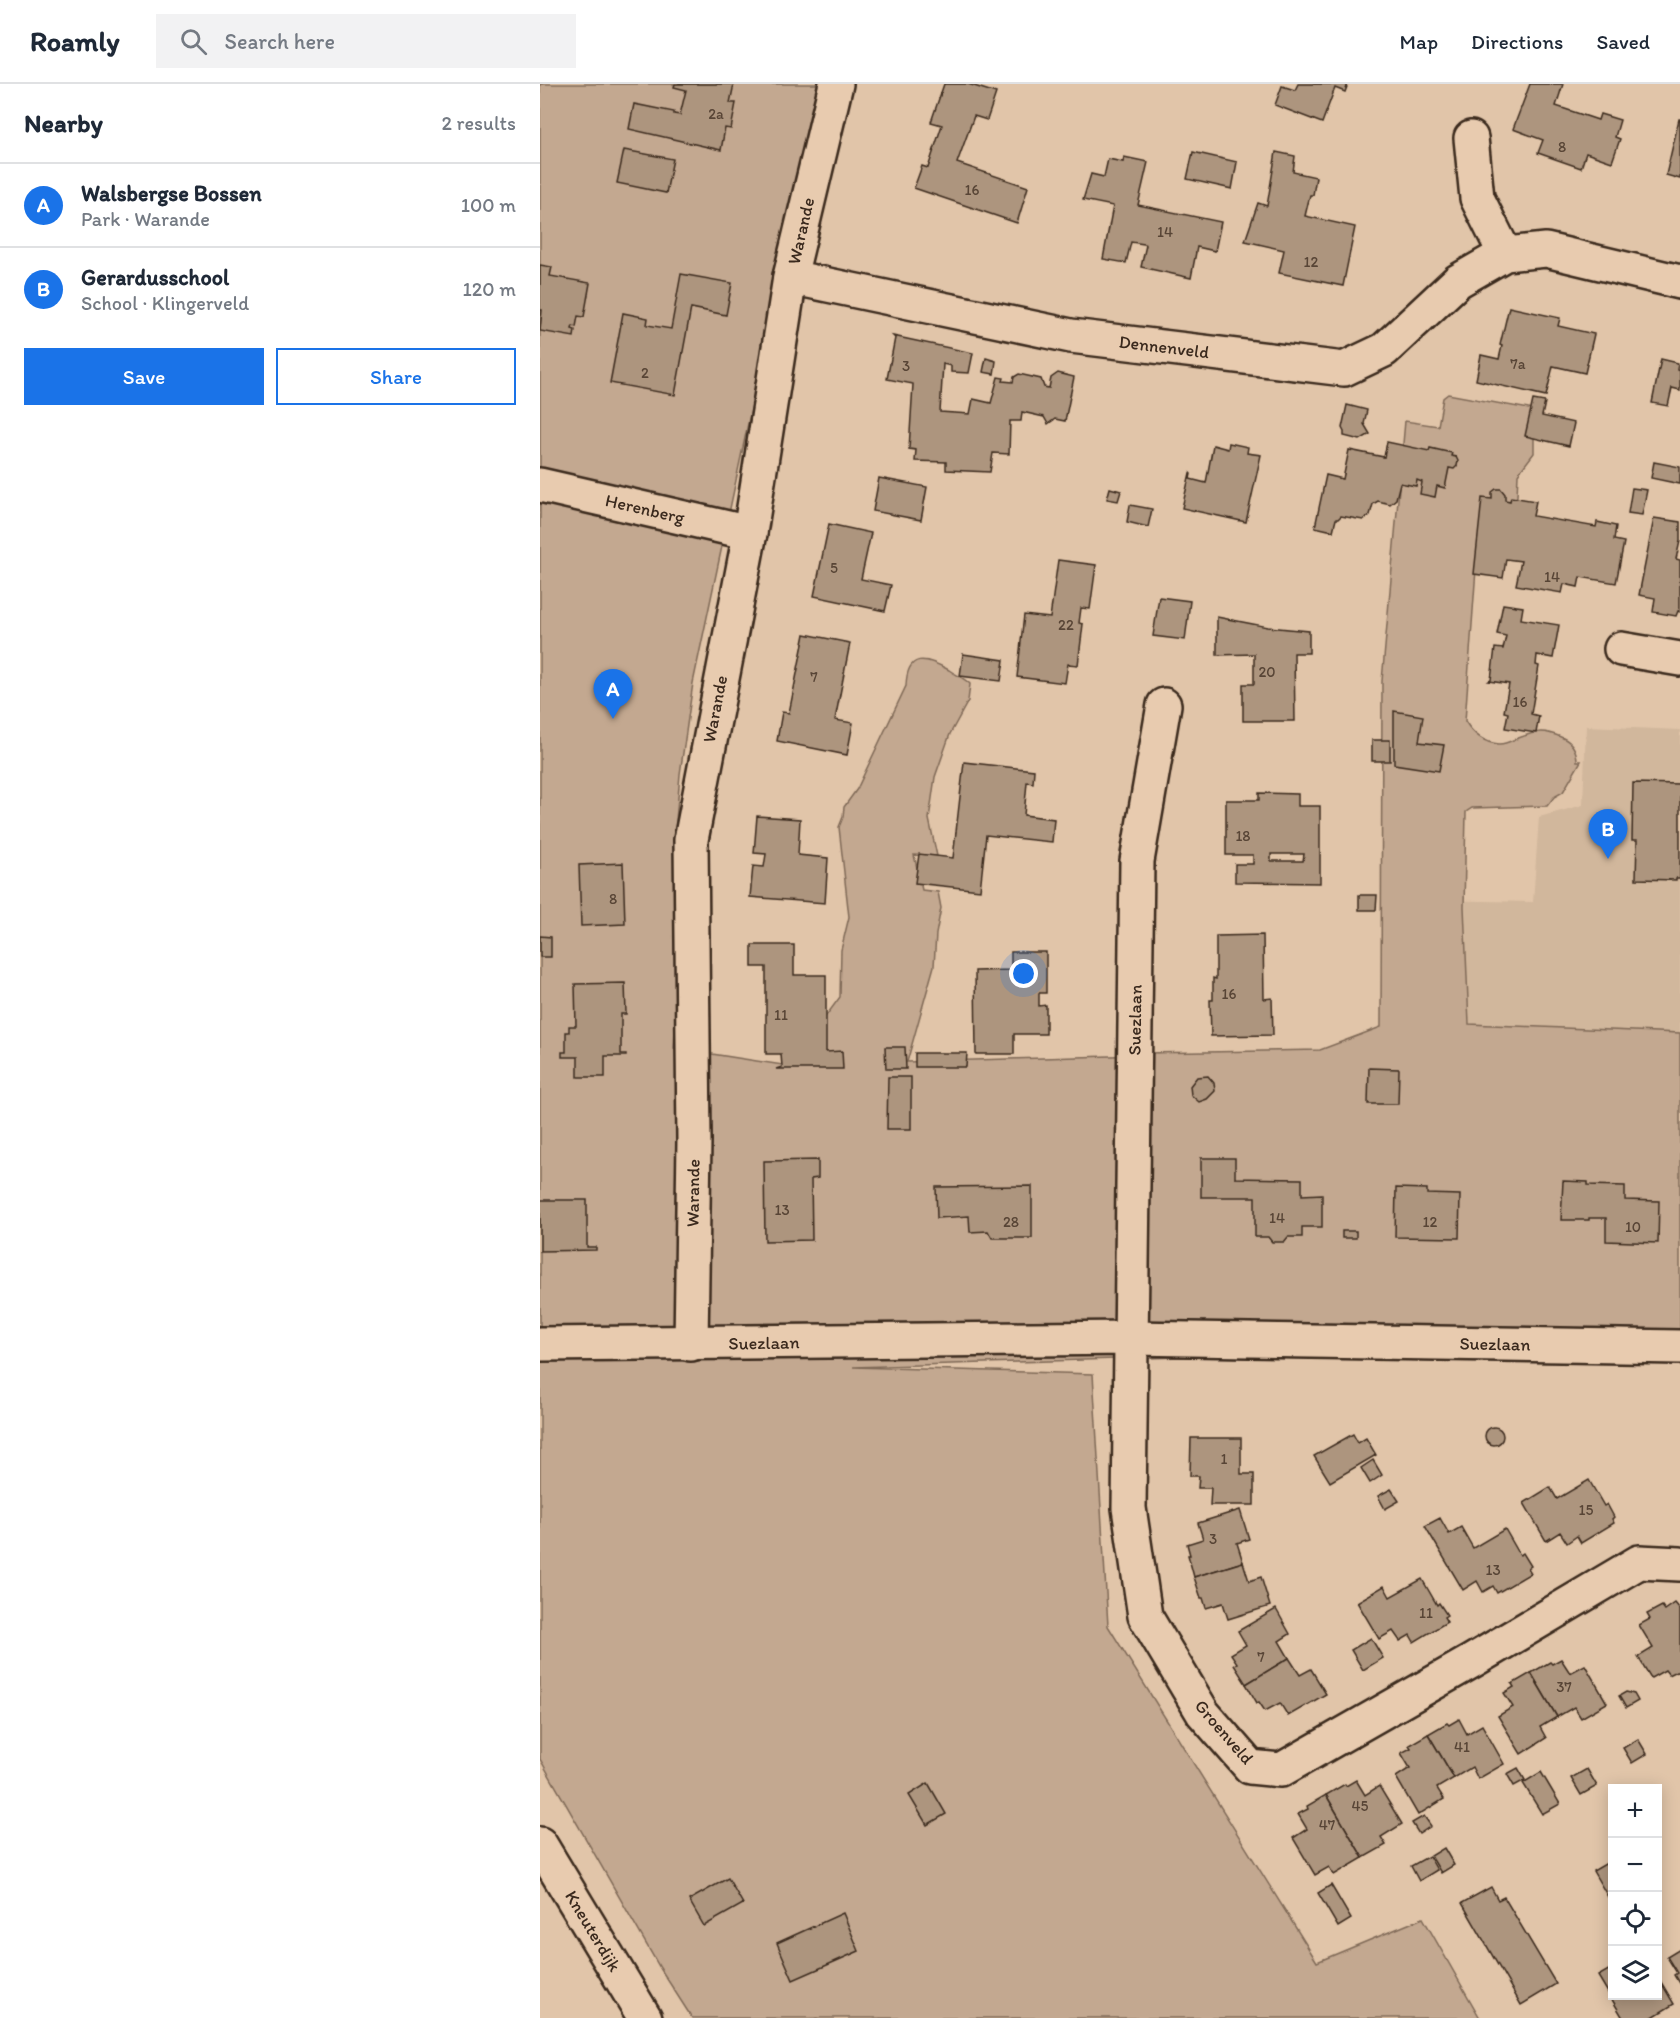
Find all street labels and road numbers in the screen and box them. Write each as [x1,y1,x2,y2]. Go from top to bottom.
street label: Warande [783,195,819,267]
street label: Dennenveld [1118,331,1211,363]
street label: Herenberg [603,489,688,529]
street label: Warande [698,673,732,745]
street label: Suezlaan [1123,984,1147,1056]
street label: Warande [681,1159,705,1227]
street label: Suezlaan [728,1331,800,1355]
street label: Suezlaan [1459,1332,1531,1356]
street label: Groenveld [1190,1695,1258,1769]
street label: Kneuterdijk [560,1886,626,1976]

